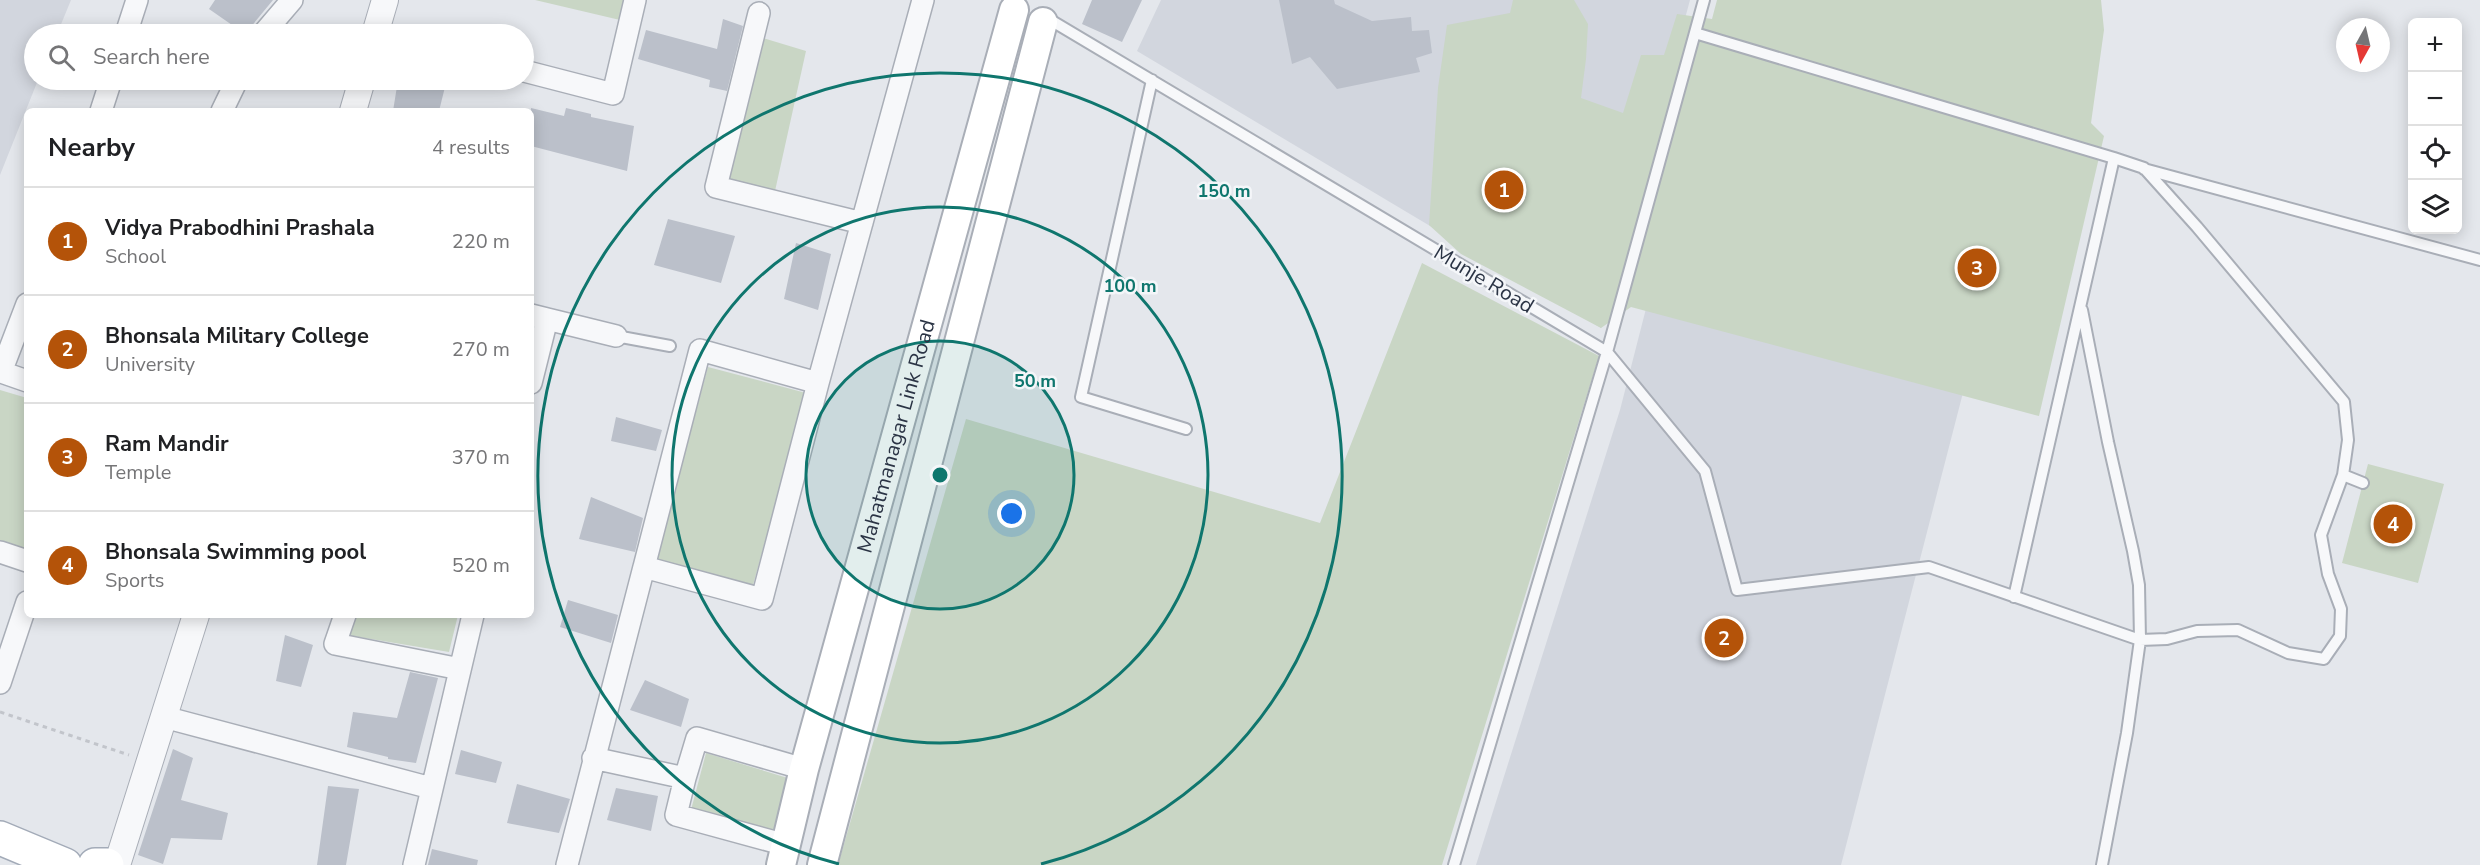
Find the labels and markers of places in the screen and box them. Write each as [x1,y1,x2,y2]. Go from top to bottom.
pin: 1 [1484,168,1524,213]
pin: 3 [1958,246,1996,290]
centre of rings [930,465,950,485]
pin: 4 [2374,502,2412,546]
pin: 2 [1704,616,1744,660]

